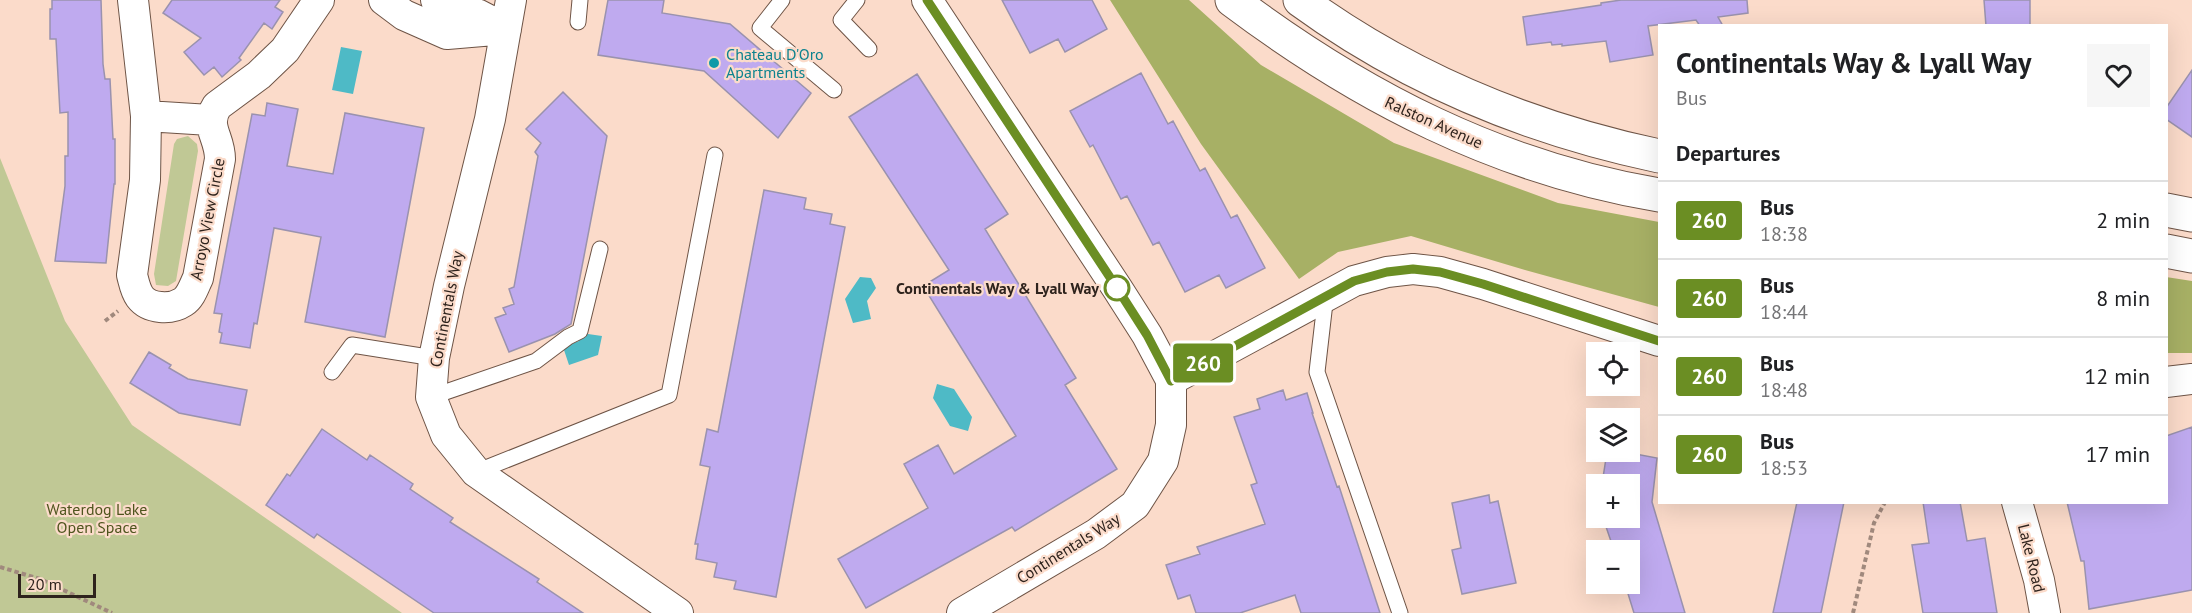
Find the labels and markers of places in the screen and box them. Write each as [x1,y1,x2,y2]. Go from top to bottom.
place label: Chateau D'Oro Apartments [726,44,824,82]
marker: Chateau D'Oro Apartments [707,56,721,70]
marker: Continentals Way & Lyall Way [1104,275,1130,301]
place label: Continentals Way & Lyall Way [896,278,1099,298]

